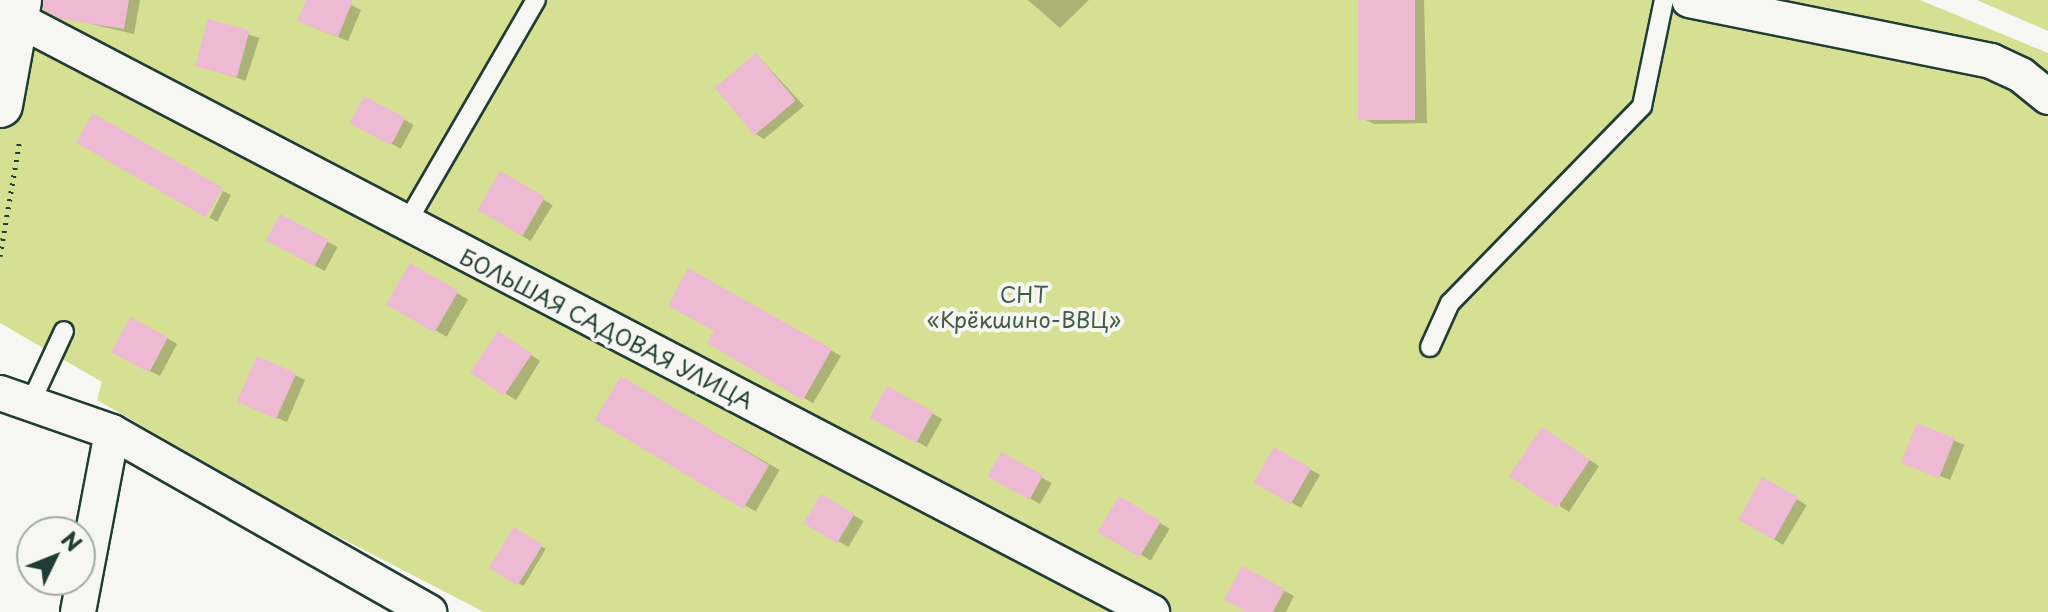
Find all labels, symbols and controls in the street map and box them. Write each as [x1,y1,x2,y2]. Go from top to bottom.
street label: БОЛЬШАЯ САДОВАЯ УЛИЦА [456,242,758,414]
park label: СНТ «Крёкшино-ВВЦ» [927,280,1121,332]
north arrow [16,516,96,596]
text: N [54,523,90,558]

